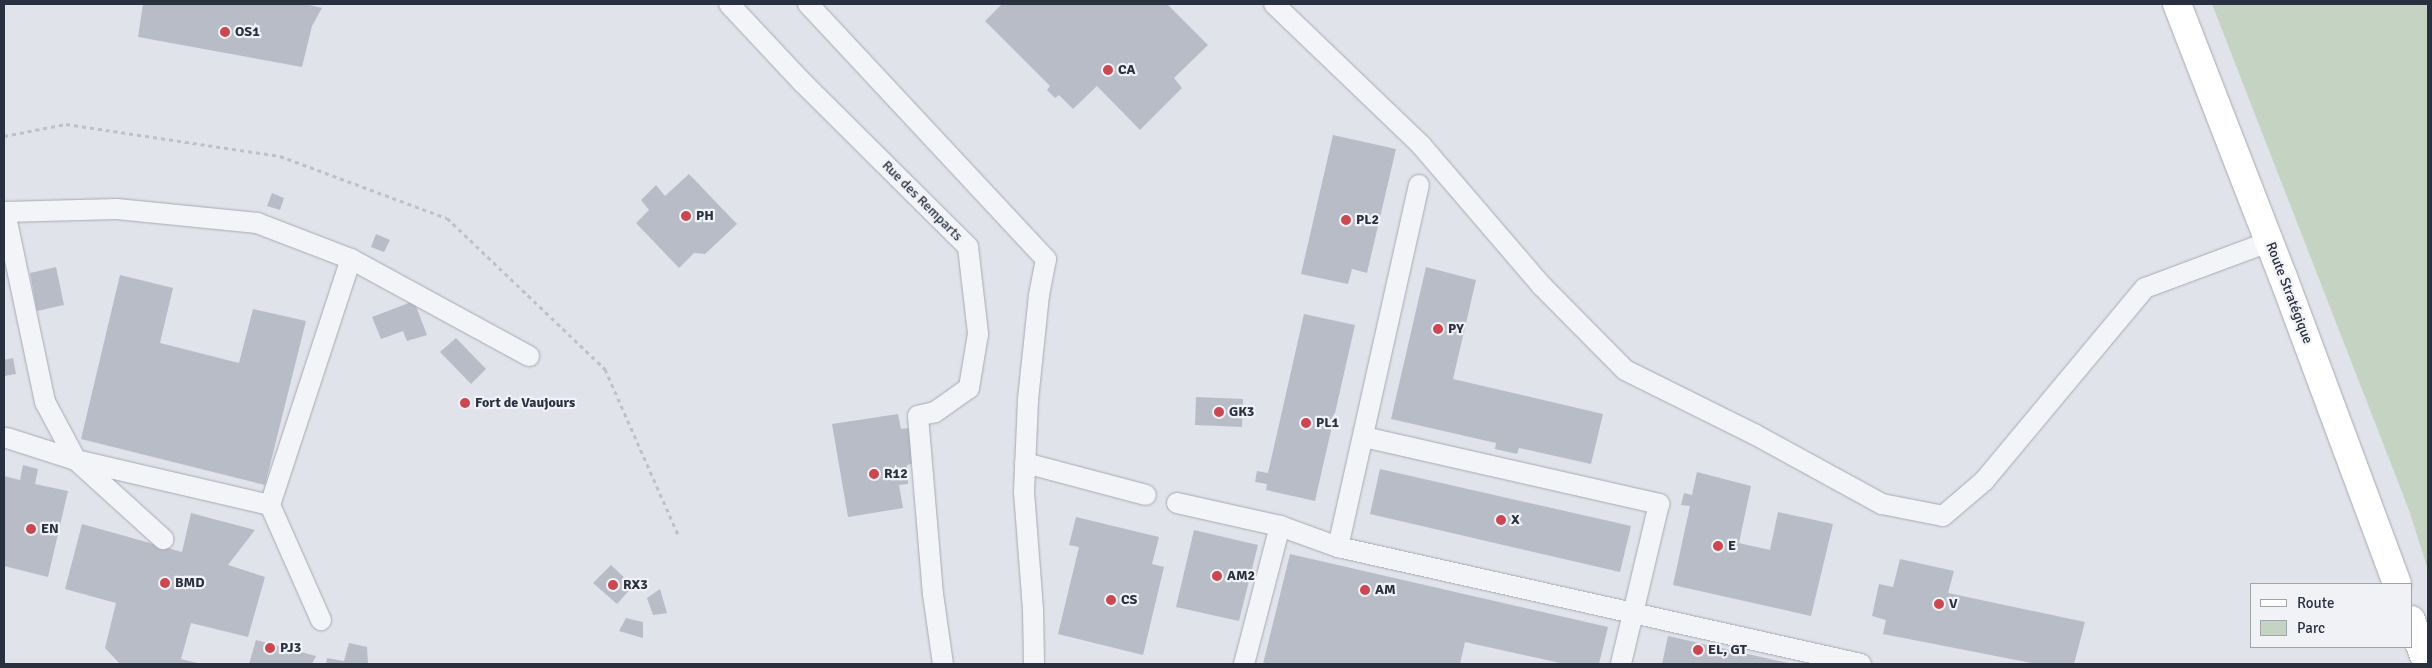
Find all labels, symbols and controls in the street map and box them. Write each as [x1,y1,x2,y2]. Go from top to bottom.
place label: OS1 [235,24,260,40]
marker: OS1 [219,26,231,38]
place label: CA [1118,62,1135,78]
marker: CA [1102,64,1114,76]
street label: Rue des Remparts [878,157,966,245]
place label: PH [696,208,714,224]
marker: PH [680,210,692,222]
place label: PL2 [1356,212,1379,228]
marker: PL2 [1340,214,1352,226]
street label: Route Stratégique [2262,240,2316,346]
place label: PY [1448,321,1464,337]
marker: PY [1432,323,1444,335]
place label: Fort de Vaujours [475,395,575,411]
marker: Fort de Vaujours [459,397,471,409]
place label: GK3 [1229,404,1254,420]
marker: GK3 [1213,406,1225,418]
place label: PL1 [1316,415,1339,431]
marker: PL1 [1300,417,1312,429]
place label: R12 [884,466,908,482]
marker: R12 [868,468,880,480]
place label: X [1511,512,1520,528]
marker: X [1495,514,1507,526]
place label: EN [41,521,59,537]
marker: EN [25,523,37,535]
place label: E [1728,538,1736,554]
marker: E [1712,540,1724,552]
place label: AM2 [1227,568,1255,584]
marker: AM2 [1211,570,1223,582]
place label: BMD [175,575,205,591]
marker: BMD [159,577,171,589]
place label: RX3 [623,577,648,593]
marker: RX3 [607,579,619,591]
place label: AM [1375,582,1396,598]
legend [2250,583,2412,648]
marker: AM [1359,584,1371,596]
place label: CS [1121,592,1137,608]
marker: CS [1105,594,1117,606]
text: Route [2297,594,2334,612]
place label: V [1949,596,1957,612]
marker: V [1933,598,1945,610]
text: Parc [2297,619,2325,637]
place label: PJ3 [280,640,301,656]
marker: PJ3 [264,642,276,654]
place label: EL, GT [1708,642,1747,658]
marker: EL, GT [1692,644,1704,656]

